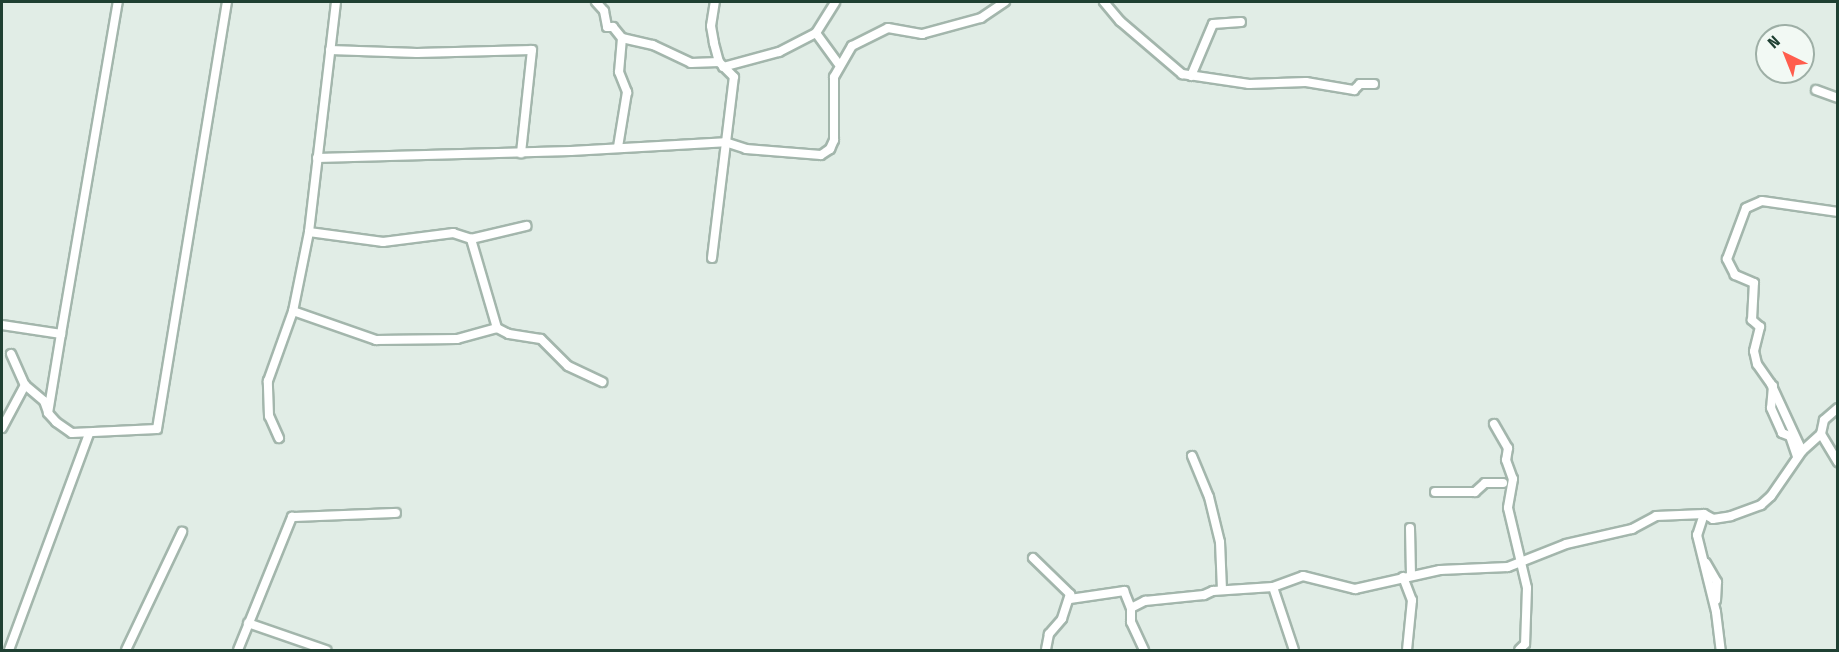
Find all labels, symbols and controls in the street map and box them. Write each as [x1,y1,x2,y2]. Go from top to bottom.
north arrow [1755,24,1815,84]
text: N [1764,32,1784,52]

